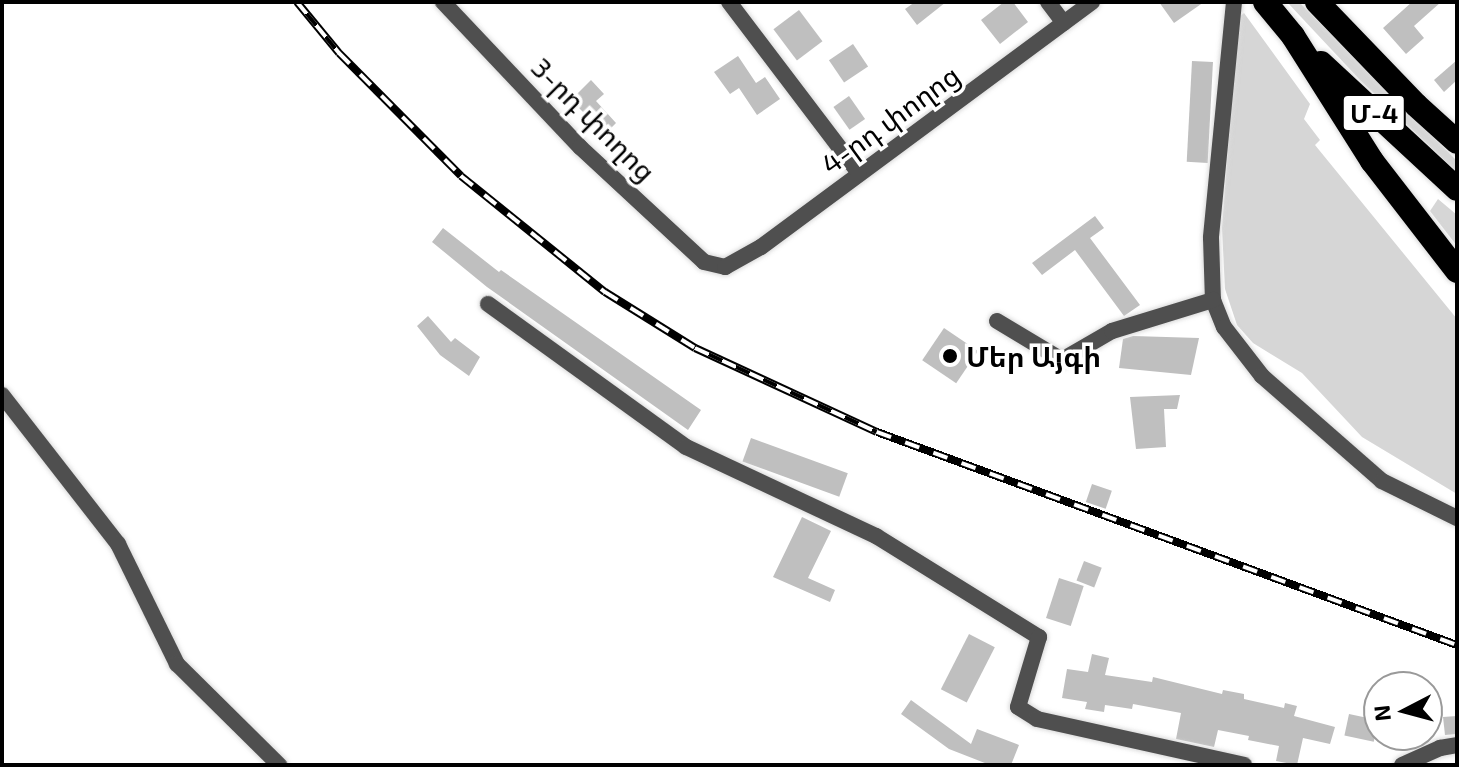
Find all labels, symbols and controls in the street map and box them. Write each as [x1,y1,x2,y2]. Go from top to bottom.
street label: 3-րդ փողոց [525,50,663,188]
street label: 4-րդ փողոց [814,57,966,181]
road number: Մ-4 [1340,91,1408,135]
place label: Մեր Այգի [966,339,1101,373]
marker: Մեր Այգի [941,347,959,365]
north arrow [1363,671,1443,751]
text: N [1367,704,1395,723]

